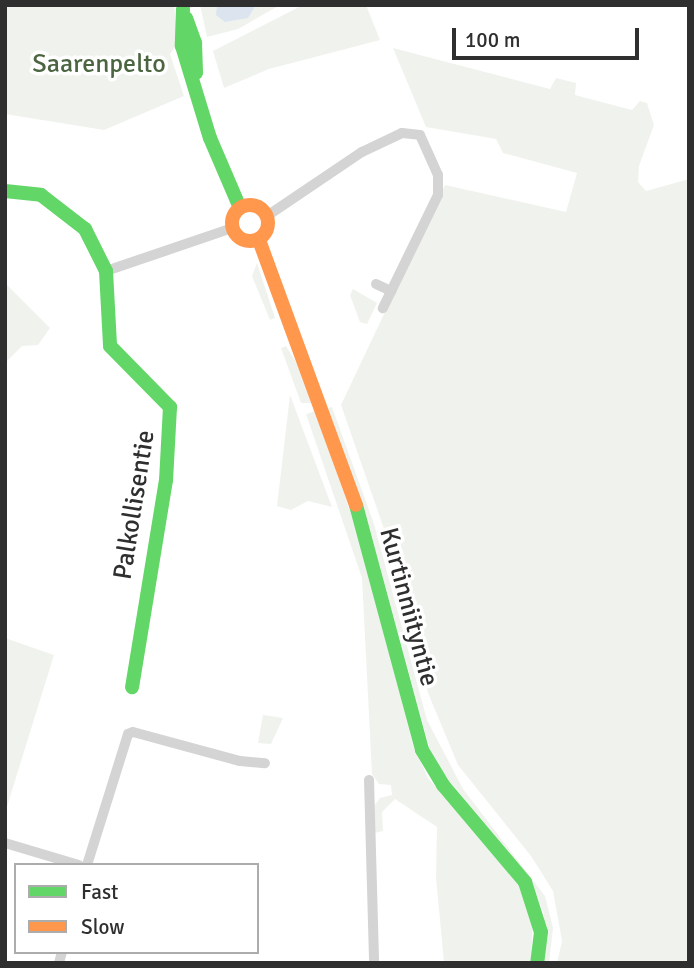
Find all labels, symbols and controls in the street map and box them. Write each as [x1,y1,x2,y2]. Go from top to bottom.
scale bar [456,14,643,58]
text: 100 m [465,27,520,53]
park label: Saarenpelto [32,49,166,81]
street label: Palkollisentie [108,428,162,582]
street label: Kurtinniityntie [372,524,444,690]
legend [14,863,259,954]
text: Fast [81,879,118,905]
text: Slow [81,914,125,940]

